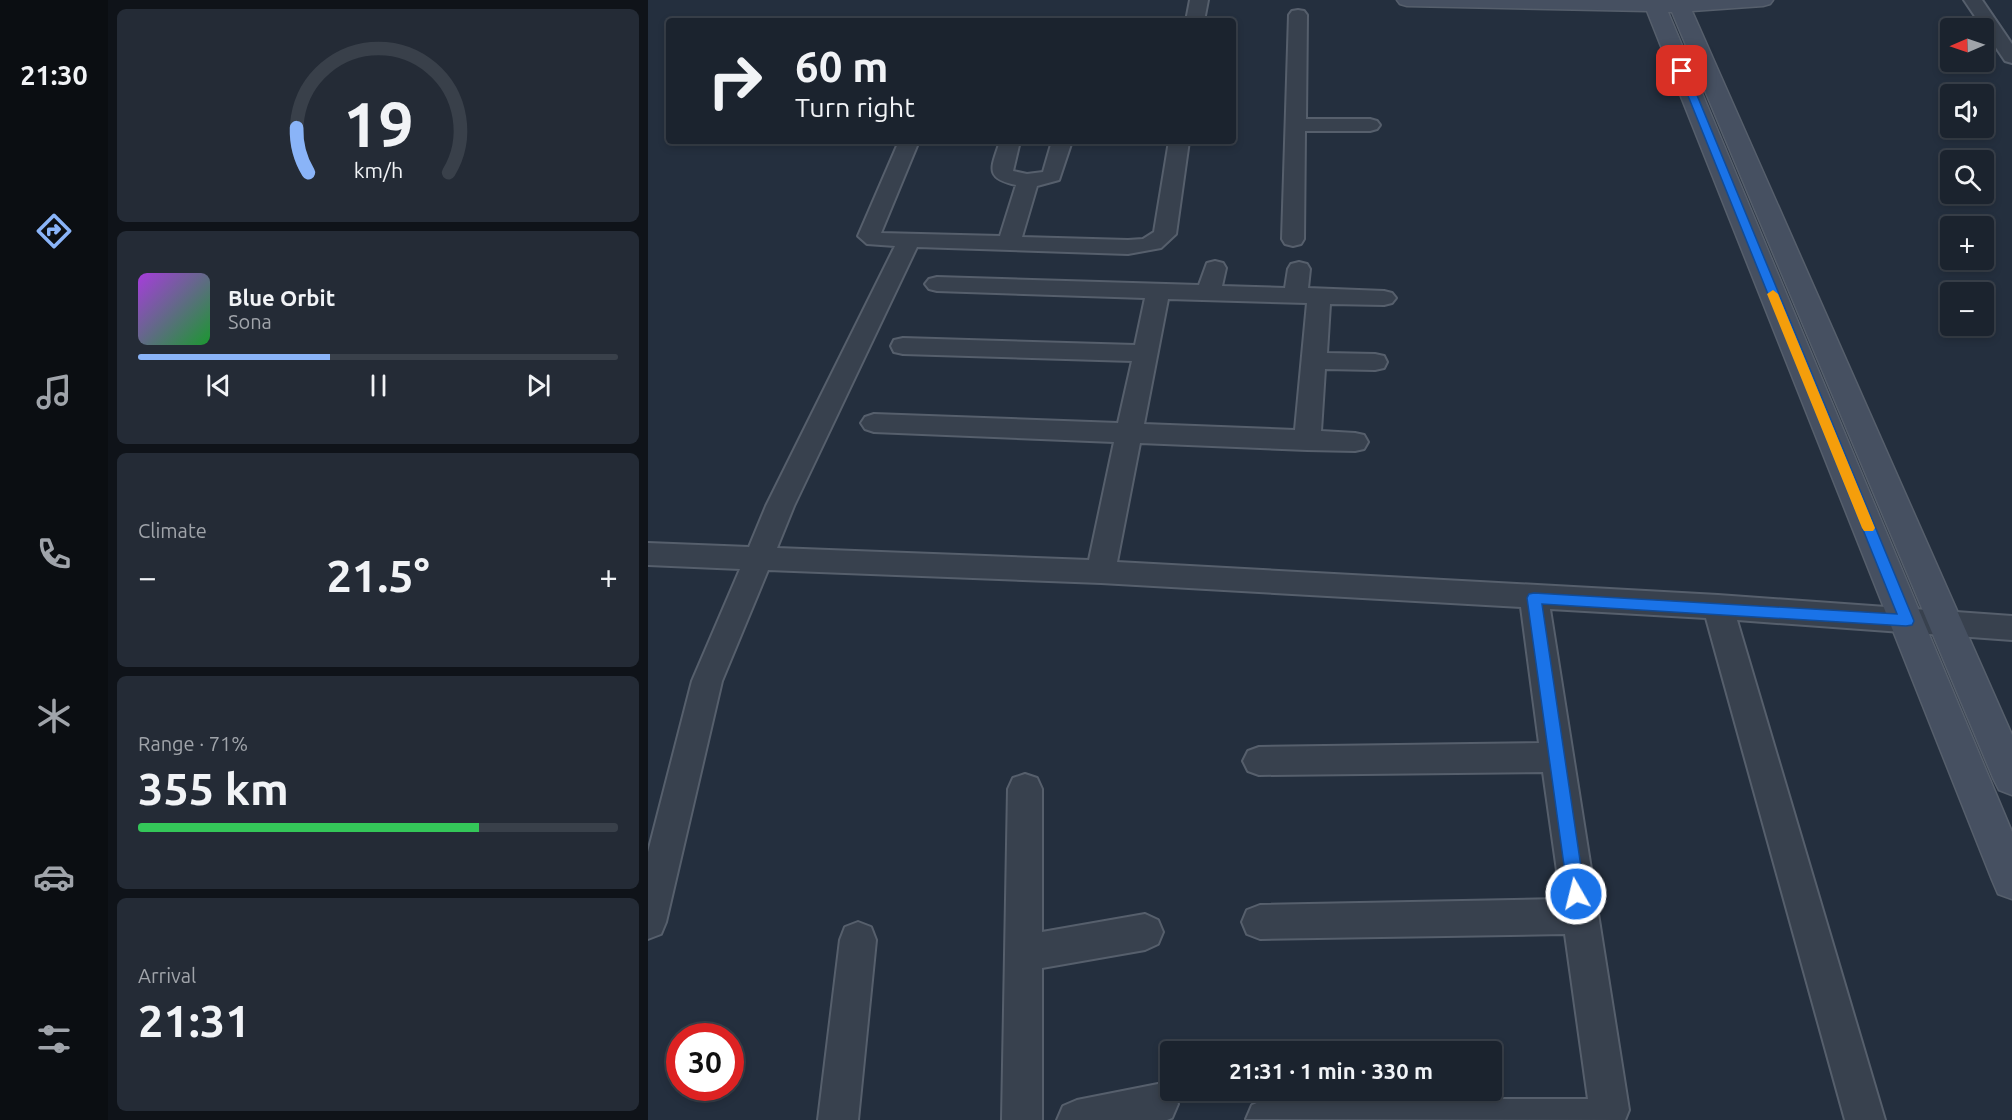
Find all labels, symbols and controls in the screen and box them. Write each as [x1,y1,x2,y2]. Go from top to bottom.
north arrow [1940,18,1994,72]
map controls [1940,18,1994,336]
icon: right [696,42,774,120]
text: 60 m [795,43,889,90]
pin [1656,45,1707,96]
icon: arrive [1665,54,1698,87]
text: 21:30 [20,60,88,90]
button: sound [1940,84,1994,138]
text: 19 [343,89,413,159]
text: Turn right [795,92,915,122]
button: search [1940,150,1994,204]
text: km/h [353,158,403,182]
icon: directions [33,210,75,252]
button: + [1940,216,1994,270]
button: − [1940,282,1994,336]
text: Blue Orbit [228,285,335,310]
text: Sona [228,310,272,333]
icon: previous [202,369,235,402]
icon: pause [362,369,395,402]
icon: next [522,369,555,402]
icon: music [33,371,75,413]
text: Climate [138,519,207,542]
icon: phone [33,533,75,575]
text: 21.5° [326,550,430,601]
text: − [138,558,157,595]
text: + [599,558,618,595]
icon: climate [33,695,75,737]
text: Range · 71% [138,732,248,755]
text: 355 km [138,763,289,814]
icon: car [33,856,75,898]
position arrow [1544,862,1608,926]
text: Arrival [138,964,196,987]
text: 21:31 [138,995,251,1046]
icon: filters [33,1018,75,1060]
speed limit sign: 30 [666,1023,744,1101]
text: 21:31 · 1 min · 330 m [1229,1058,1433,1083]

